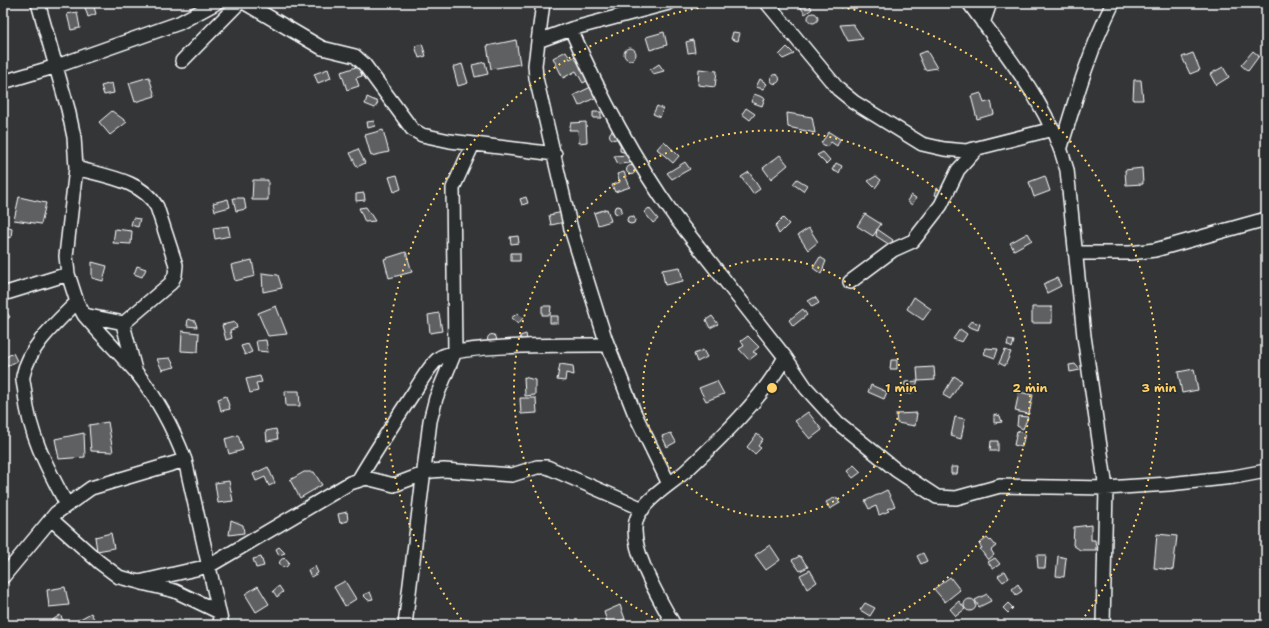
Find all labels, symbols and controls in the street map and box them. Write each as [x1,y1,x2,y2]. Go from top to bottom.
text: 1 min [885,380,917,396]
text: 2 min [1013,380,1048,396]
text: 3 min [1142,380,1177,396]
centre of rings [765,381,779,395]

